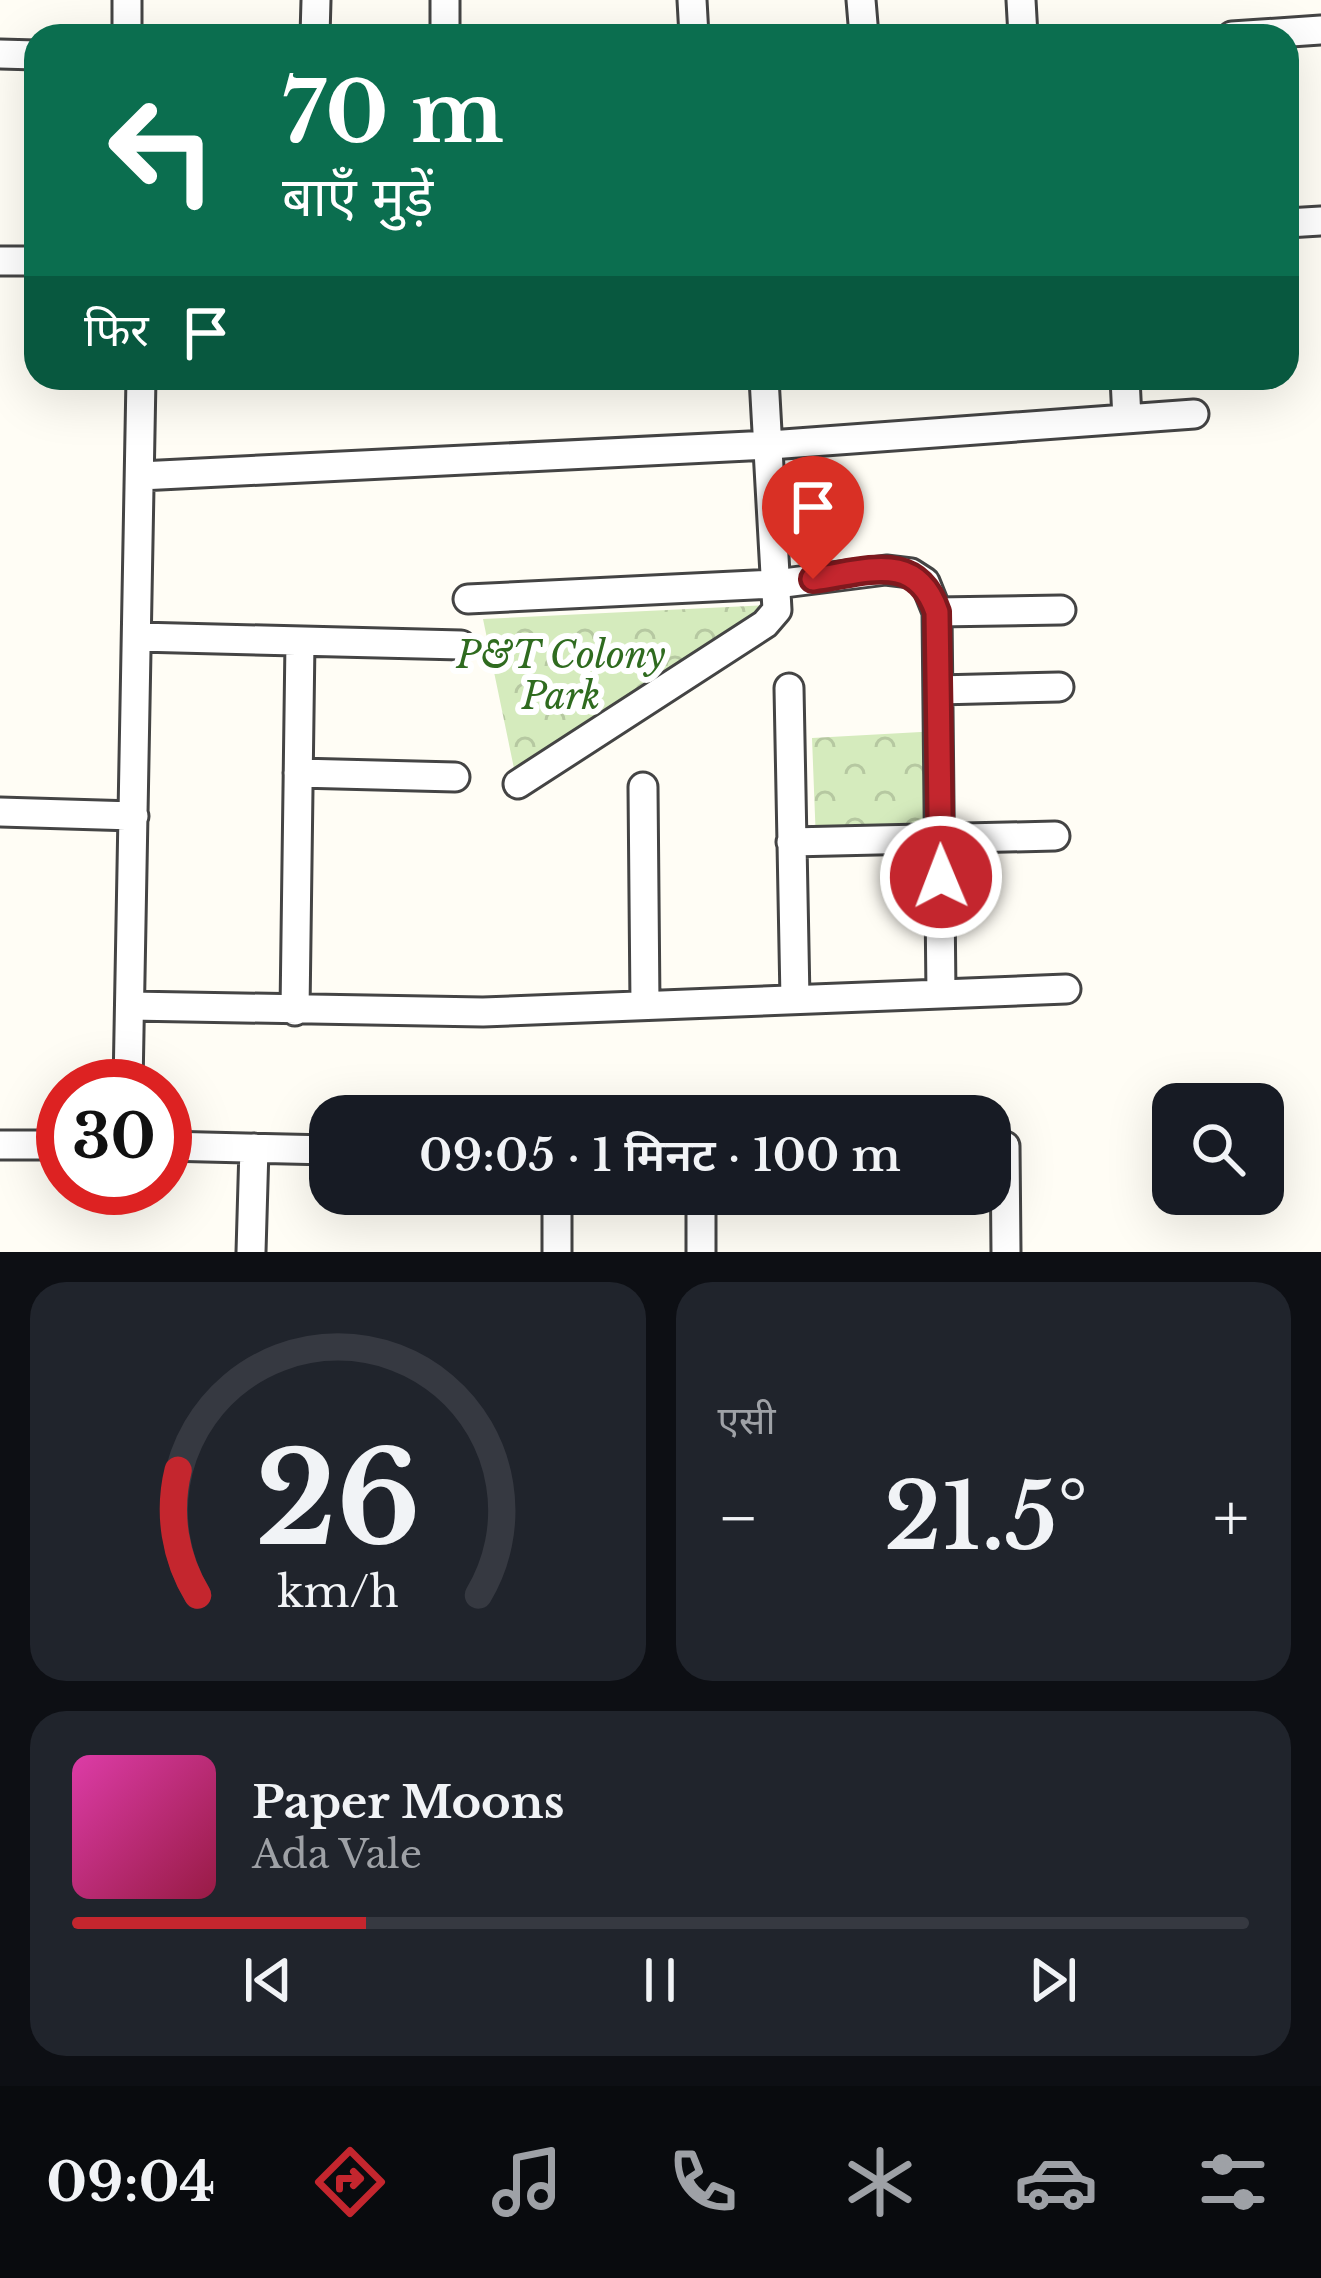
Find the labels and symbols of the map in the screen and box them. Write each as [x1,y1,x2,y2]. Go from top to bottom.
pin [762,456,864,579]
park label: P&T Colony Park [455,633,666,719]
position arrow [878,814,1004,940]
speed limit sign: 30 [36,1059,192,1215]

